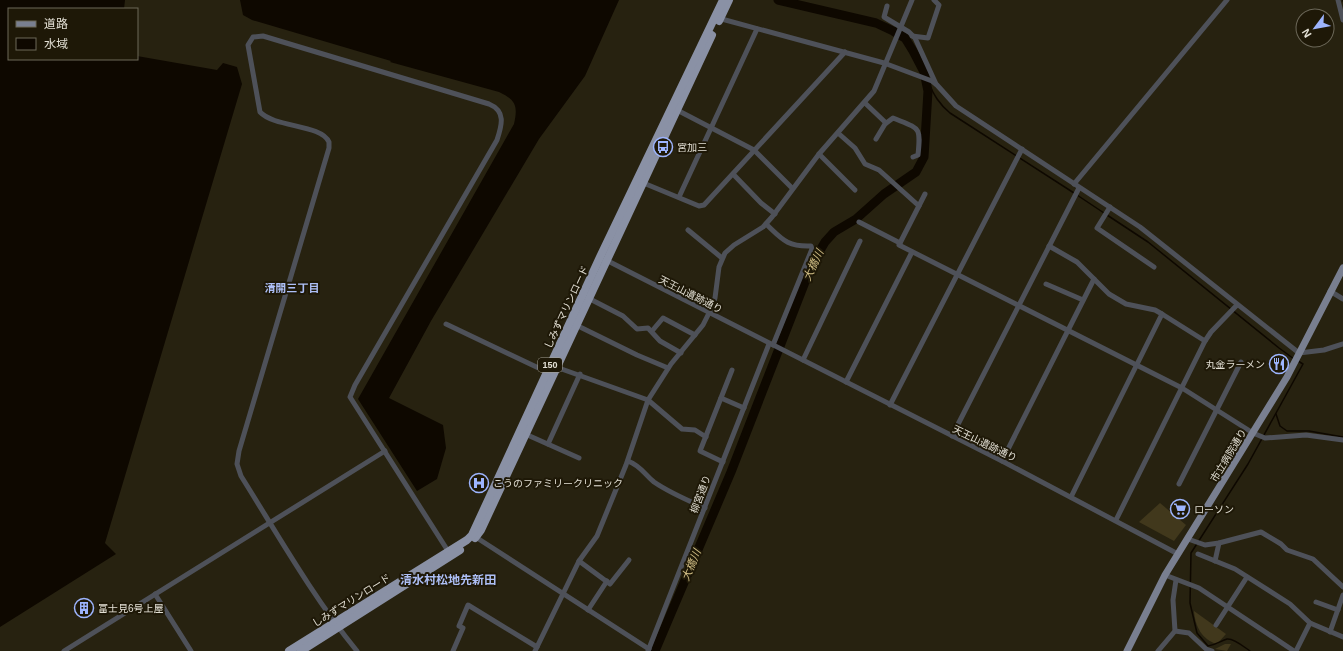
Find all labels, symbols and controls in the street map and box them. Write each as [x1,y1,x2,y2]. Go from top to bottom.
legend [8,8,138,60]
north arrow [1295,8,1335,48]
text: 道路 [44,17,68,31]
text: N [1299,27,1314,40]
text: 水域 [44,37,68,51]
bus stop icon: 宮加三 [652,136,674,158]
place label: 宮加三 [677,142,707,153]
water label: 大橋川 [801,247,826,282]
street label: しみずマリンロード [542,264,590,350]
street label: 天王山遺跡通り [657,274,724,315]
district label: 清開三丁目 [265,282,320,294]
restaurant icon: 丸金ラーメン [1268,353,1290,375]
road number: 150 [538,358,562,372]
place label: 丸金ラーメン [1205,359,1265,370]
street label: 天王山遺跡通り [951,423,1019,464]
street label: 市立病院通り [1208,427,1249,484]
hospital icon: こうのファミリークリニック [468,472,490,494]
street label: 柳宮通り [688,474,713,515]
place label: こうのファミリークリニック [493,478,623,489]
supermarket icon: ローソン [1169,498,1191,520]
place label: ローソン [1194,504,1234,515]
water label: 大橋川 [679,547,703,583]
street label: しみずマリンロード [310,572,392,629]
district label: 清水村松地先新田 [400,573,496,587]
building icon: 富士見6号上屋 [73,597,95,619]
place label: 富士見6号上屋 [98,603,164,614]

